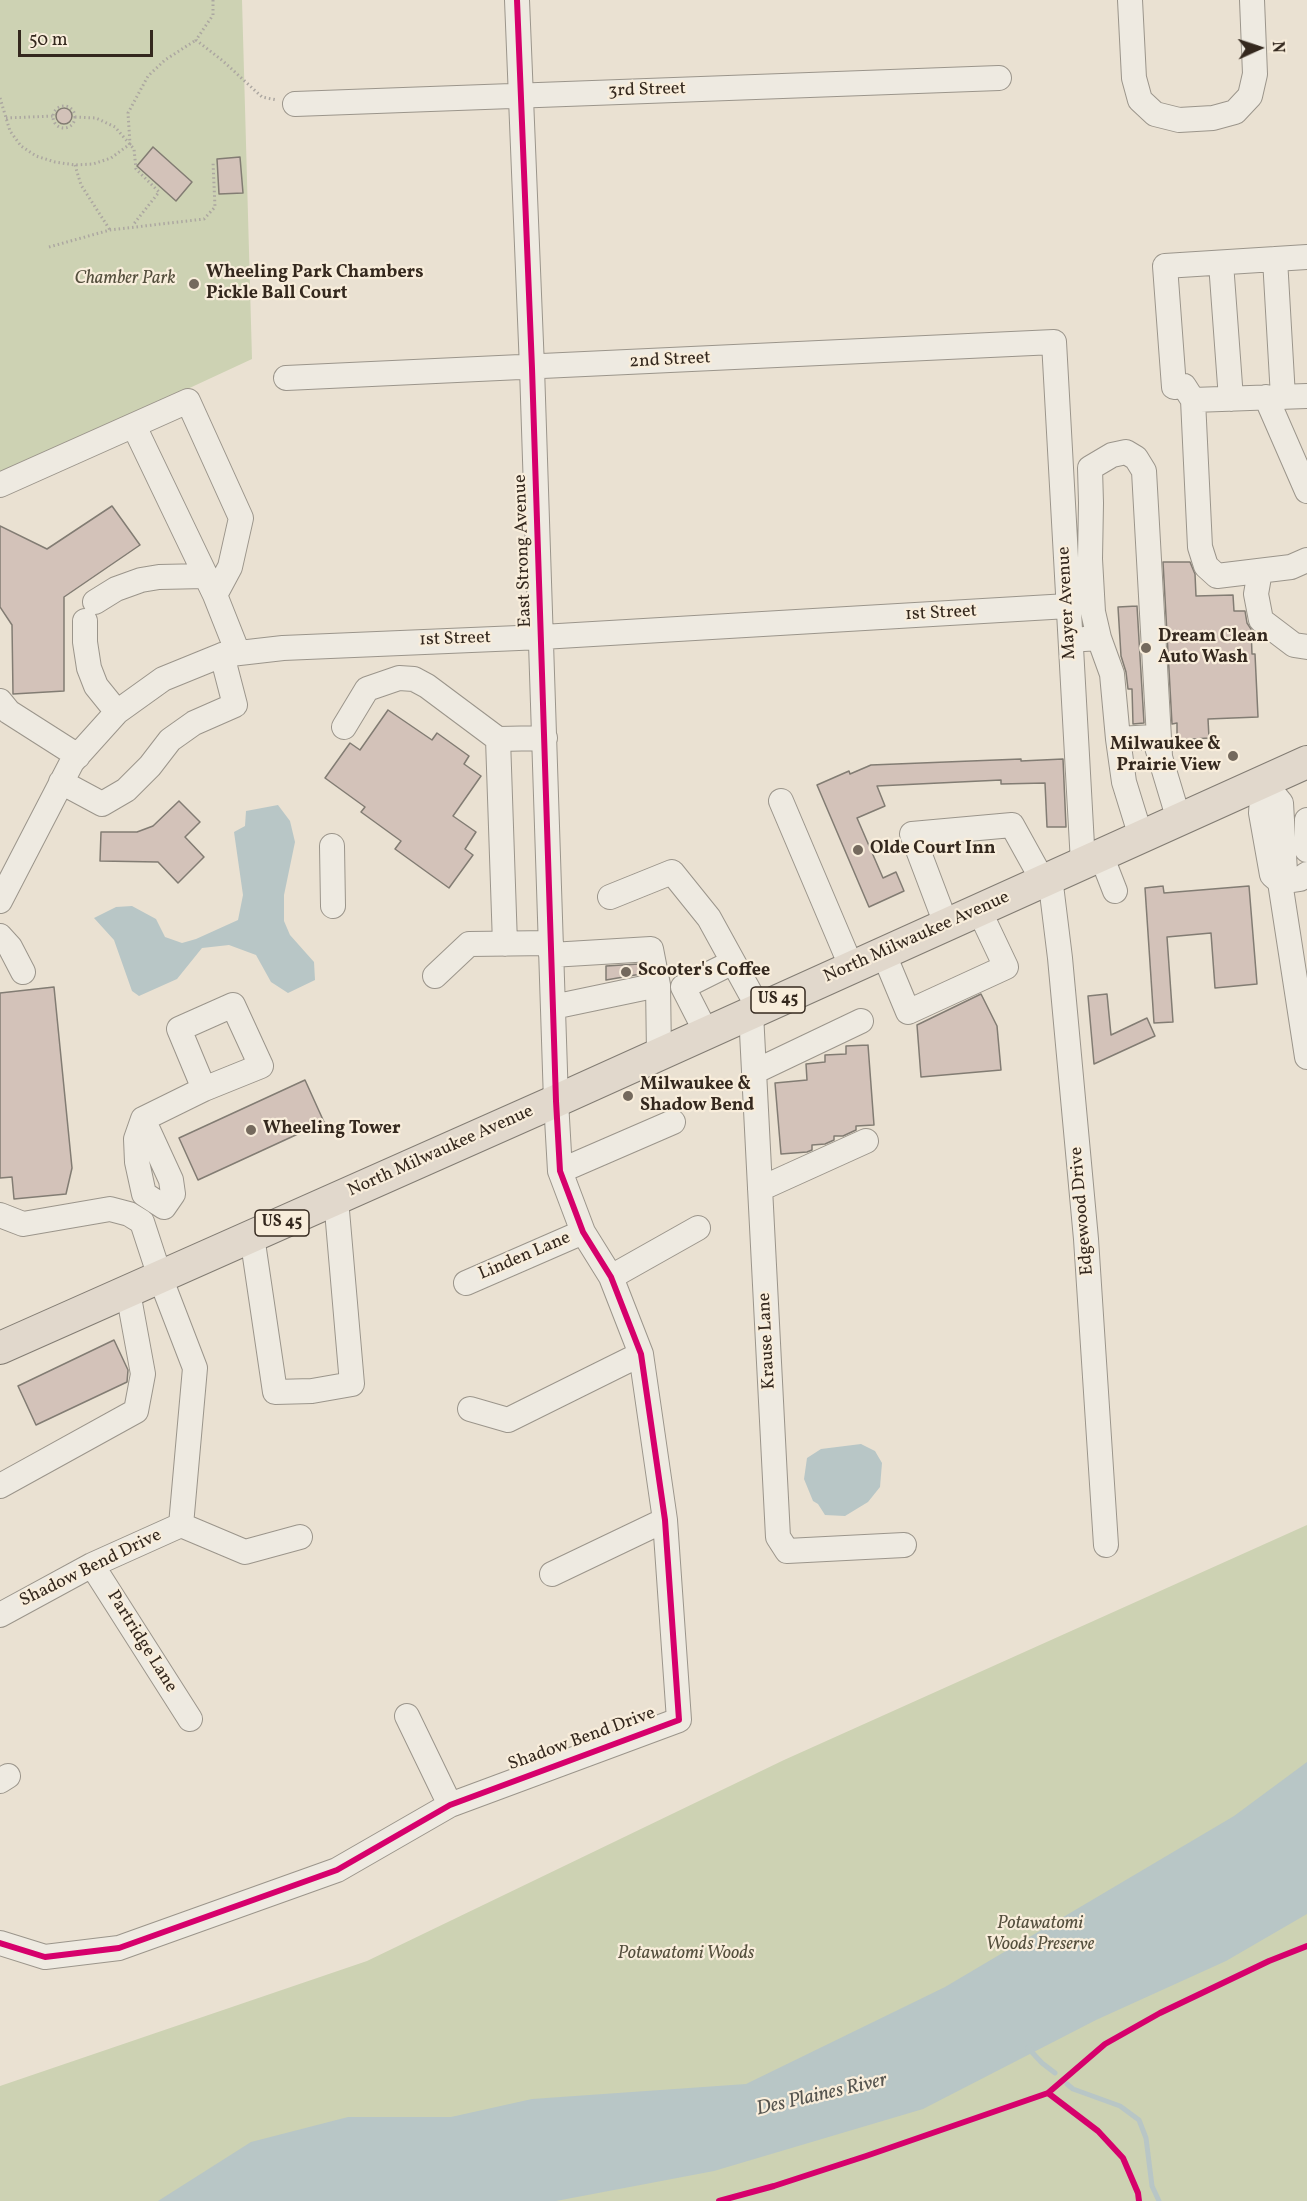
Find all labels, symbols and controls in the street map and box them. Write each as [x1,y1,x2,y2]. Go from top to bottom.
scale bar [21,18,156,56]
north arrow [1229,18,1289,78]
text: 50 m [29,28,68,53]
text: N [1266,41,1288,53]
street label: 3rd Street [608,79,686,103]
place label: Wheeling Park Chambers Pickle Ball Court [206,263,423,306]
park label: Chamber Park [74,269,176,291]
marker: Wheeling Park Chambers Pickle Ball Court [187,277,201,291]
street label: 2nd Street [629,348,711,374]
street label: East Strong Avenue [511,474,537,628]
street label: Mayer Avenue [1054,546,1082,660]
street label: 1st Street [905,601,977,627]
place label: Dream Clean Auto Wash [1158,627,1268,670]
street label: 1st Street [419,628,491,652]
marker: Dream Clean Auto Wash [1139,641,1153,655]
place label: Milwaukee & Prairie View [1110,735,1221,777]
marker: Milwaukee & Prairie View [1226,749,1240,763]
place label: Olde Court Inn [870,839,996,861]
marker: Olde Court Inn [851,843,865,857]
street label: North Milwaukee Avenue [821,887,1013,989]
place label: Scooter's Coffee [638,961,770,983]
marker: Scooter's Coffee [619,965,633,979]
road number: US 45 [751,987,805,1013]
place label: Milwaukee & Shadow Bend [640,1075,754,1118]
marker: Milwaukee & Shadow Bend [621,1089,635,1103]
street label: North Milwaukee Avenue [345,1101,537,1203]
place label: Wheeling Tower [263,1119,401,1141]
marker: Wheeling Tower [244,1123,258,1137]
street label: Edgewood Drive [1067,1146,1099,1276]
road number: US 45 [255,1210,309,1236]
street label: Linden Lane [476,1228,574,1286]
street label: Krause Lane [755,1292,781,1390]
street label: Shadow Bend Drive [17,1525,165,1613]
street label: Partridge Lane [101,1587,181,1697]
street label: Shadow Bend Drive [506,1703,658,1777]
park label: Potawatomi Woods Preserve [986,1914,1094,1956]
park label: Potawatomi Woods [618,1944,754,1966]
water label: Des Plaines River [754,2069,890,2123]

